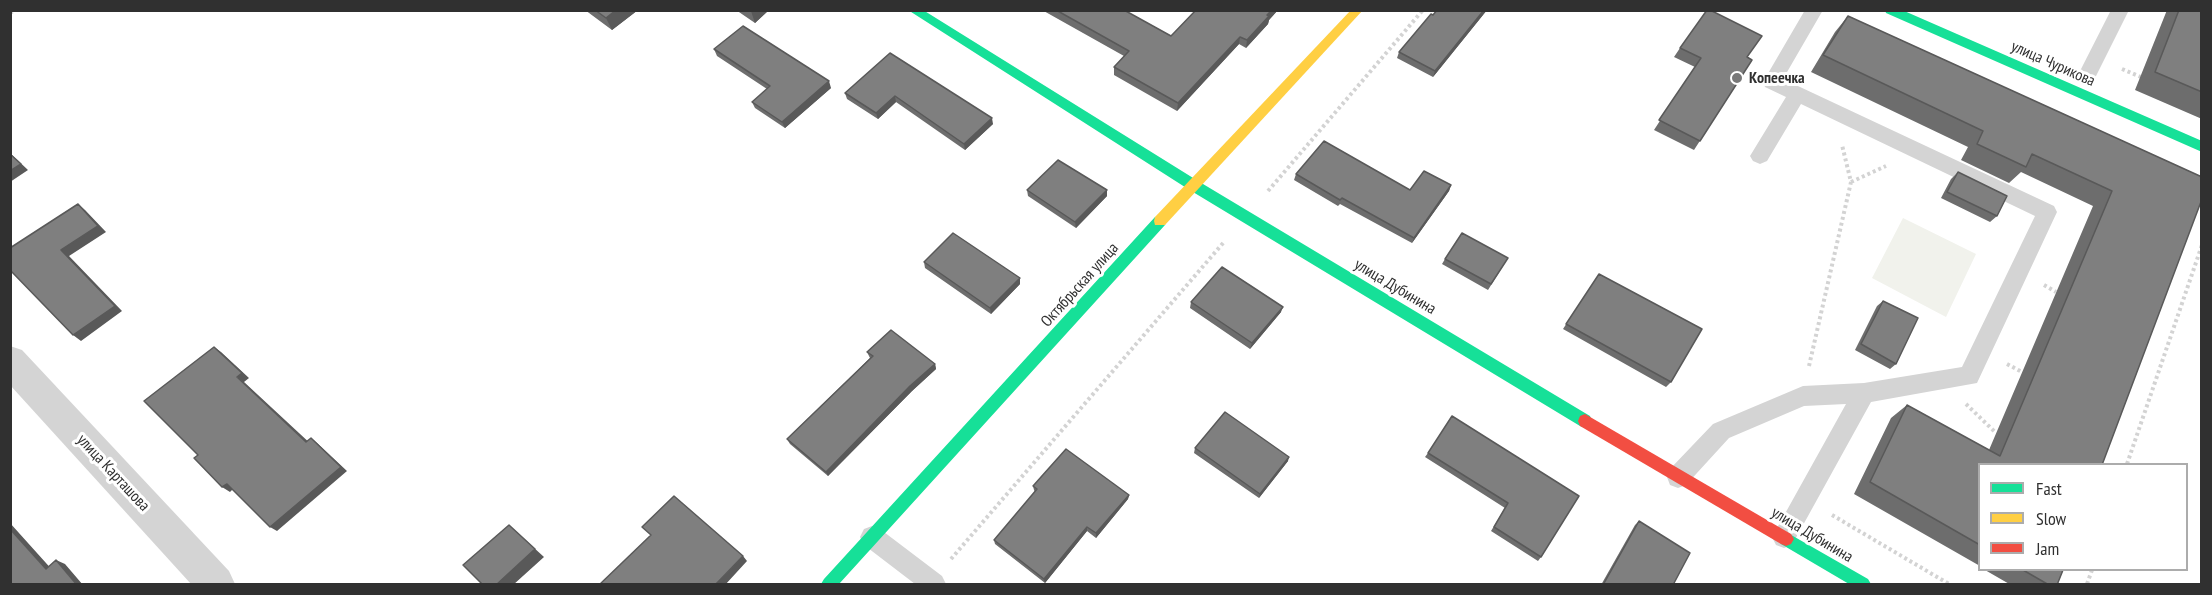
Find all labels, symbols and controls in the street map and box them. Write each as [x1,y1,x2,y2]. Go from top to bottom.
street label: улица Чурикова [2008,37,2098,91]
place label: Копеечка [1749,68,1805,88]
marker: Копеечка [1730,71,1744,85]
street label: Октябрьская улица [1037,239,1123,331]
street label: улица Дубинина [1351,255,1439,319]
street label: улица Карташова [73,431,153,515]
legend [1978,463,2188,571]
text: Fast [2036,477,2062,500]
street label: улица Дубинина [1768,503,1856,567]
text: Slow [2036,507,2066,530]
text: Jam [2036,537,2059,560]

